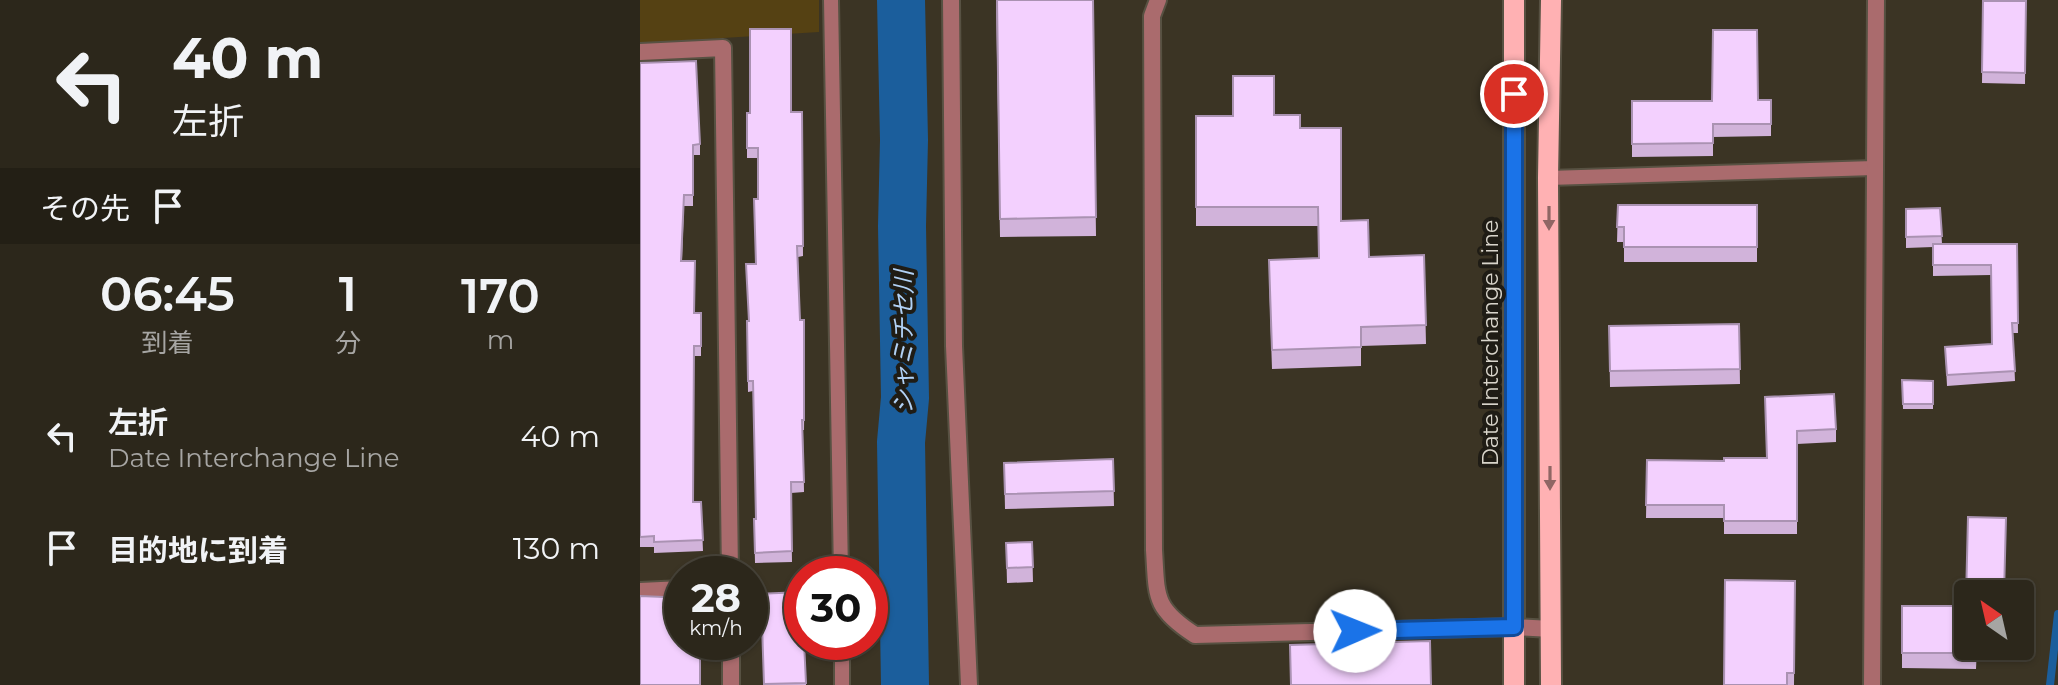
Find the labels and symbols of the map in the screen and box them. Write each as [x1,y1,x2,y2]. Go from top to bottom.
pin [1480,60,1548,128]
one-way arrow [1542,206,1555,231]
street label: Date Interchange Line [1477,220,1504,466]
water label: シャミチセ川 [889,267,918,414]
one-way arrow [1544,466,1556,491]
speed limit sign: 30 [784,556,888,660]
north arrow [1954,580,2034,660]
position arrow [1313,589,1397,673]

